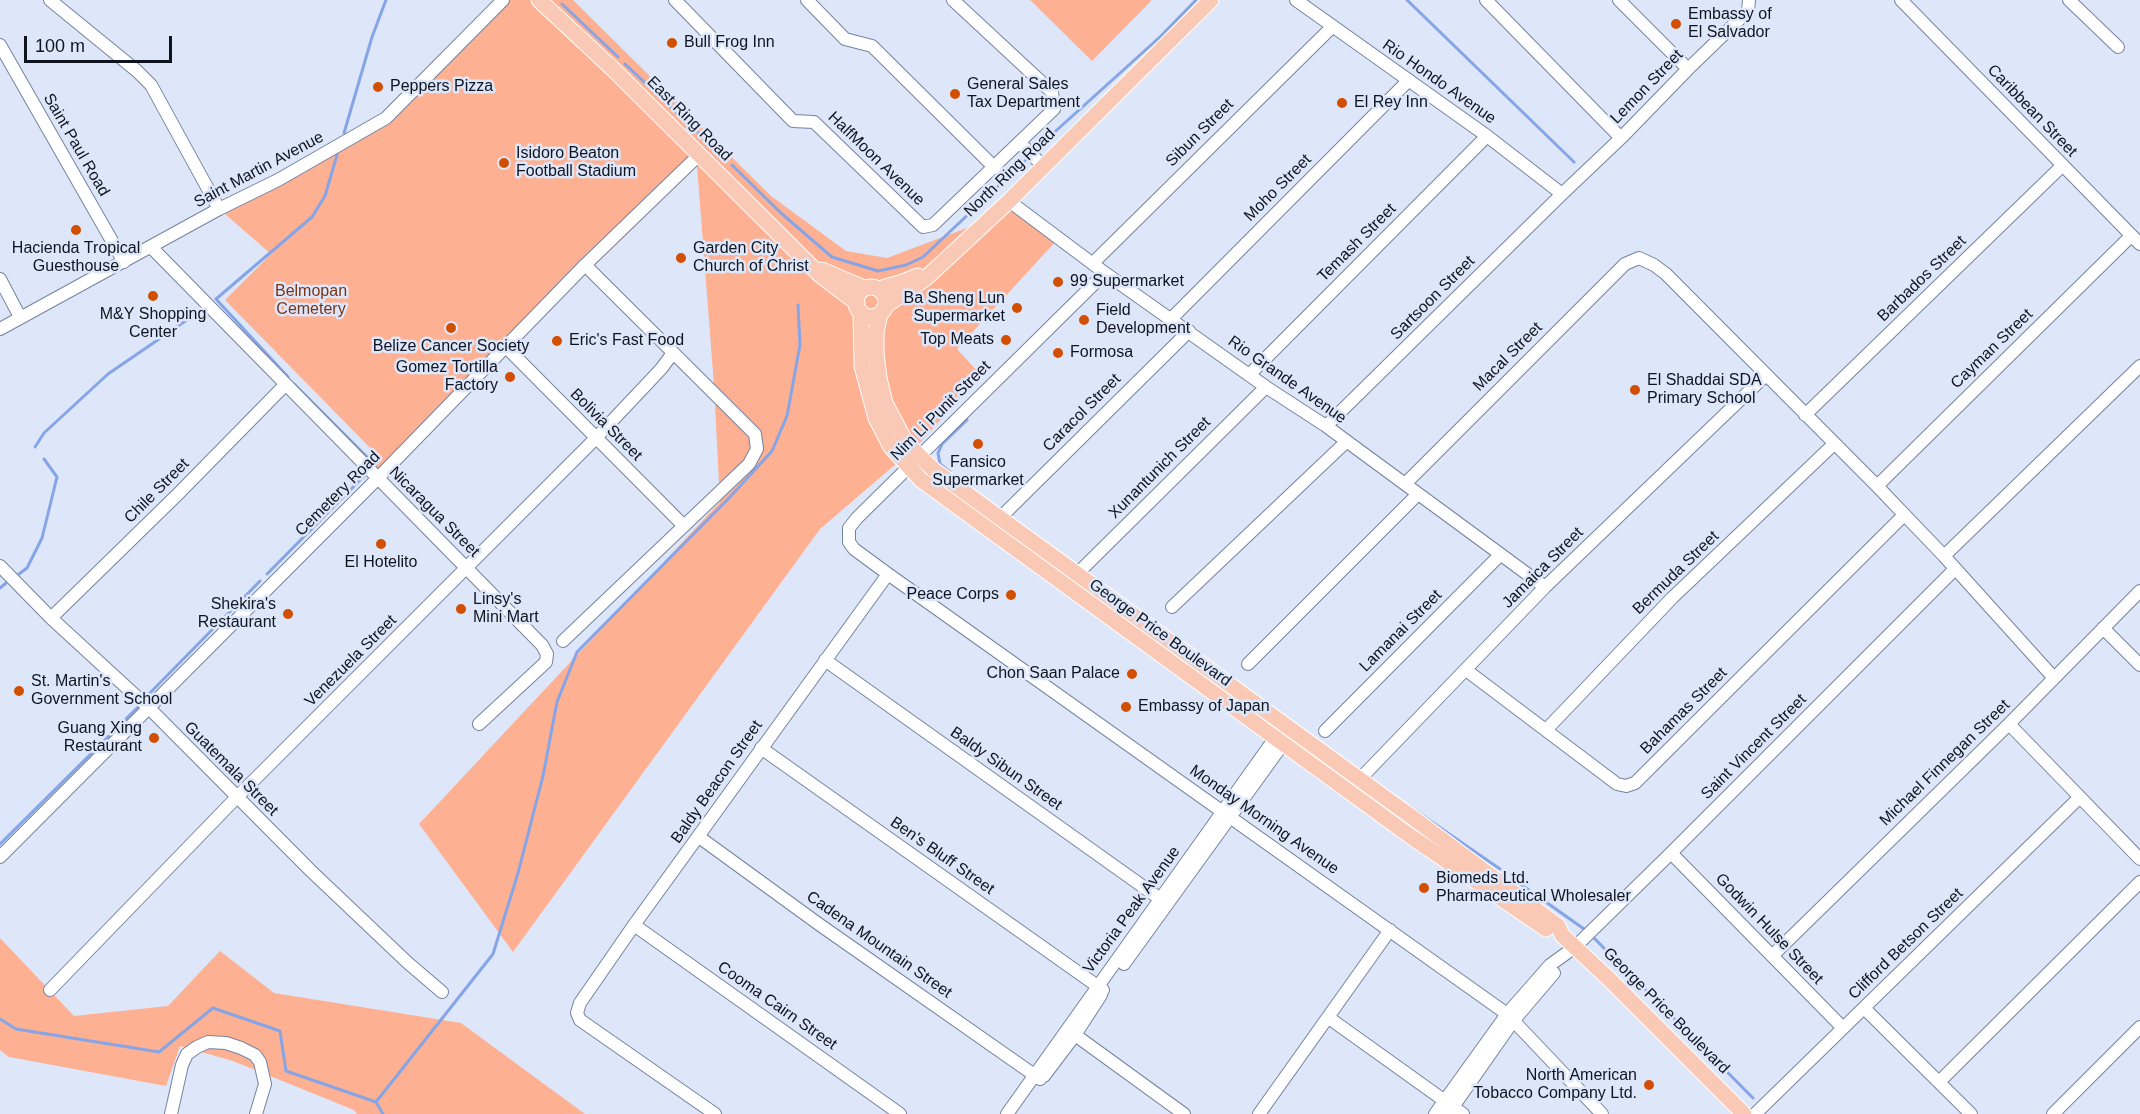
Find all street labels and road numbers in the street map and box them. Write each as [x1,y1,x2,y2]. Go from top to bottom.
street label: Rio Hondo Avenue [1379,36,1499,128]
street label: Lemon Street [1607,46,1687,128]
street label: Caribbean Street [1983,61,2081,161]
street label: East Ring Road [643,73,735,165]
street label: Saint Paul Road [39,90,113,200]
street label: Sibun Street [1162,95,1238,171]
street label: HalfMoon Avenue [824,108,928,210]
street label: North Ring Road [960,125,1060,221]
street label: Saint Martin Avenue [191,128,327,212]
street label: Moho Street [1240,150,1316,226]
street label: Temash Street [1314,200,1400,286]
street label: Barbados Street [1874,232,1970,326]
street label: Sartsoon Street [1387,252,1479,344]
street label: Cayman Street [1947,305,2037,393]
street label: Macal Street [1469,318,1547,396]
street label: Rio Grande Avenue [1224,332,1350,428]
street label: Nim Li Punit Street [887,357,995,465]
street label: Caracol Street [1039,370,1125,456]
street label: Bolivia Street [566,385,646,465]
street label: Xunantunich Street [1105,413,1215,523]
street label: Cemetery Road [292,448,384,540]
street label: Chile Street [121,455,193,527]
street label: Nicaragua Street [385,463,483,561]
street label: Jamaica Street [1498,523,1588,613]
street label: Bermuda Street [1629,527,1723,619]
street label: George Price Boulevard [1085,575,1235,691]
street label: Lamanai Street [1356,586,1446,676]
street label: Venezuela Street [301,611,401,711]
street label: Bahamas Street [1637,664,1731,758]
street label: Saint Vincent Street [1697,690,1811,804]
street label: Michael Finnegan Street [1876,696,2014,830]
street label: Baldy Beacon Street [667,717,767,847]
street label: Guatemala Street [180,718,282,820]
street label: Baldy Sibun Street [946,723,1066,815]
street label: Monday Morning Avenue [1186,761,1342,879]
street label: Ben's Bluff Street [886,813,998,899]
street label: Victoria Peak Avenue [1079,843,1185,977]
street label: Godwin Hulse Street [1711,870,1827,988]
street label: Clifford Betson Street [1845,884,1967,1004]
street label: Cadena Mountain Street [802,887,956,1003]
street label: George Price Boulevard [1599,944,1733,1078]
street label: Cooma Cairn Street [714,958,840,1054]

